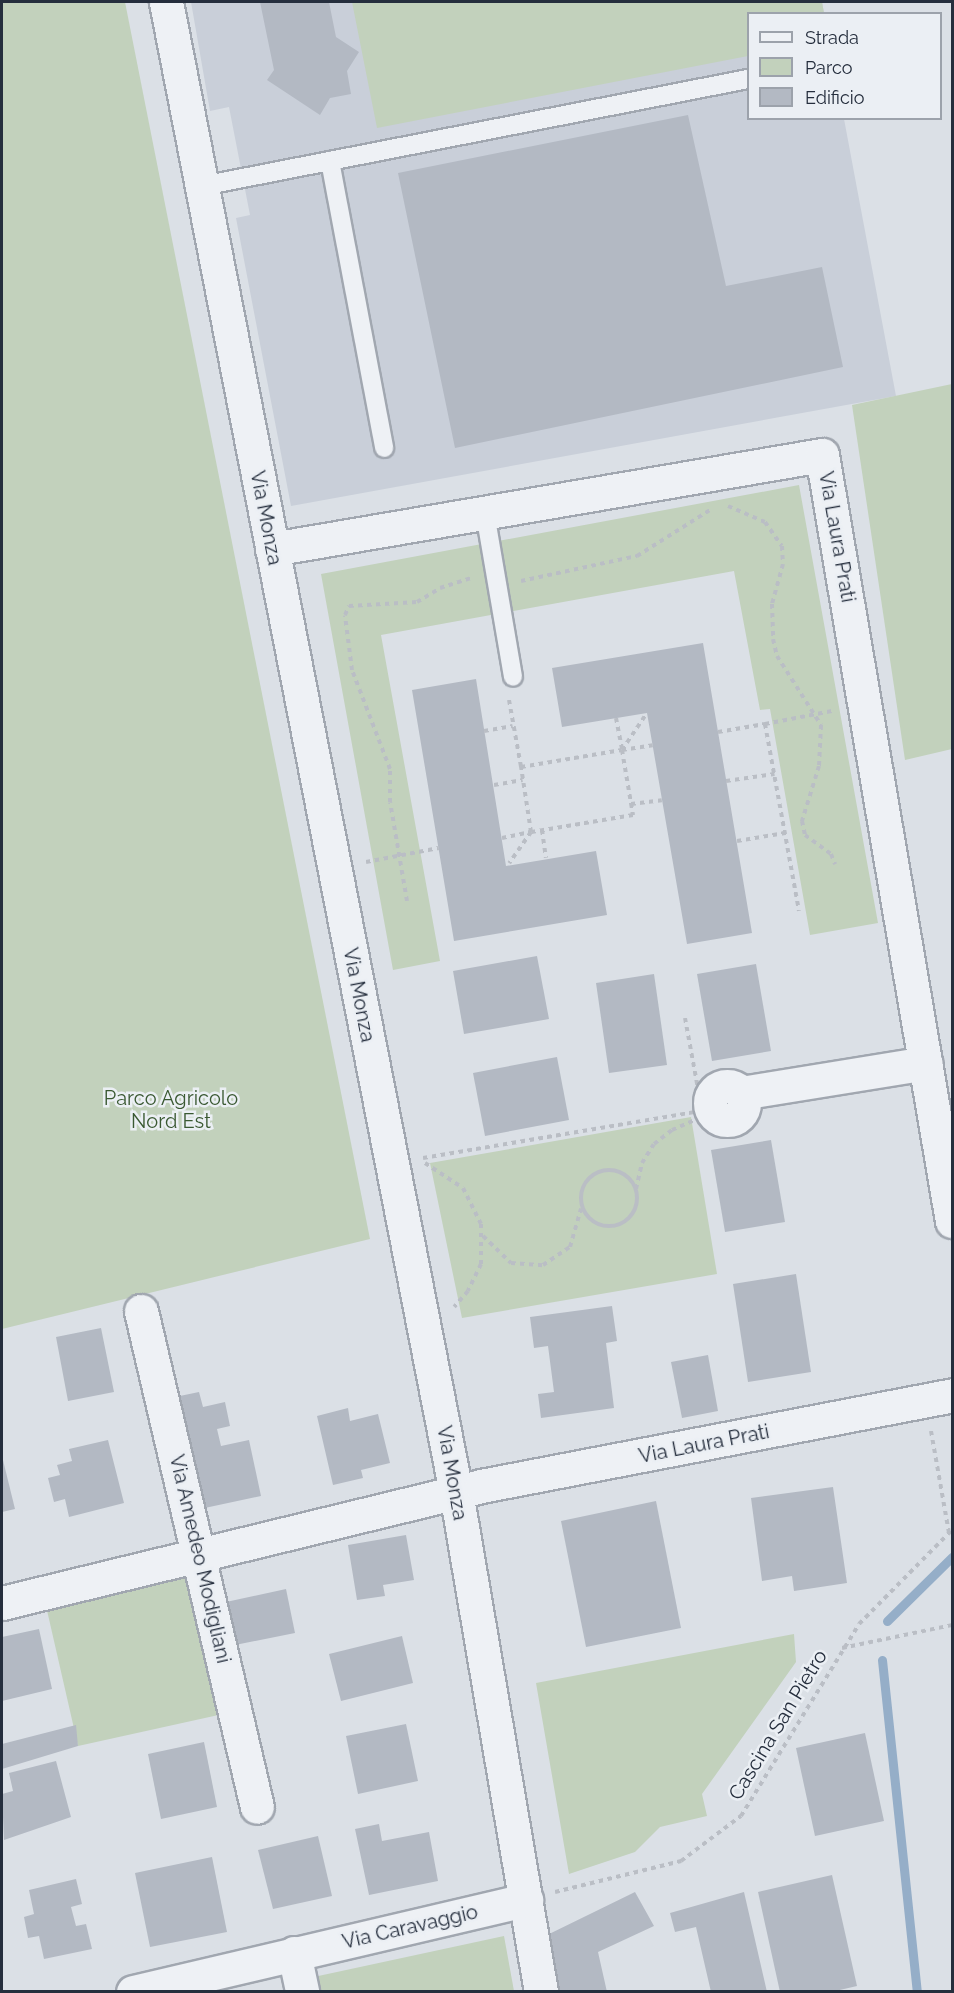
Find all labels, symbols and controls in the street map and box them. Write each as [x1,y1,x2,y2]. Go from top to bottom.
legend [747,12,942,120]
text: Strada [805,27,859,48]
text: Parco [805,57,852,78]
text: Edificio [805,87,864,108]
street label: Via Monza [245,469,287,567]
street label: Via Laura Prati [814,470,860,604]
street label: Via Monza [338,946,380,1044]
park label: Parco Agricolo Nord Est [104,1086,238,1133]
street label: Via Laura Prati [637,1420,771,1468]
street label: Via Monza [432,1424,472,1522]
street label: Via Amedeo Modigliani [164,1452,236,1666]
street label: Cascina San Pietro [724,1646,832,1804]
street label: Via Caravaggio [340,1900,480,1954]

